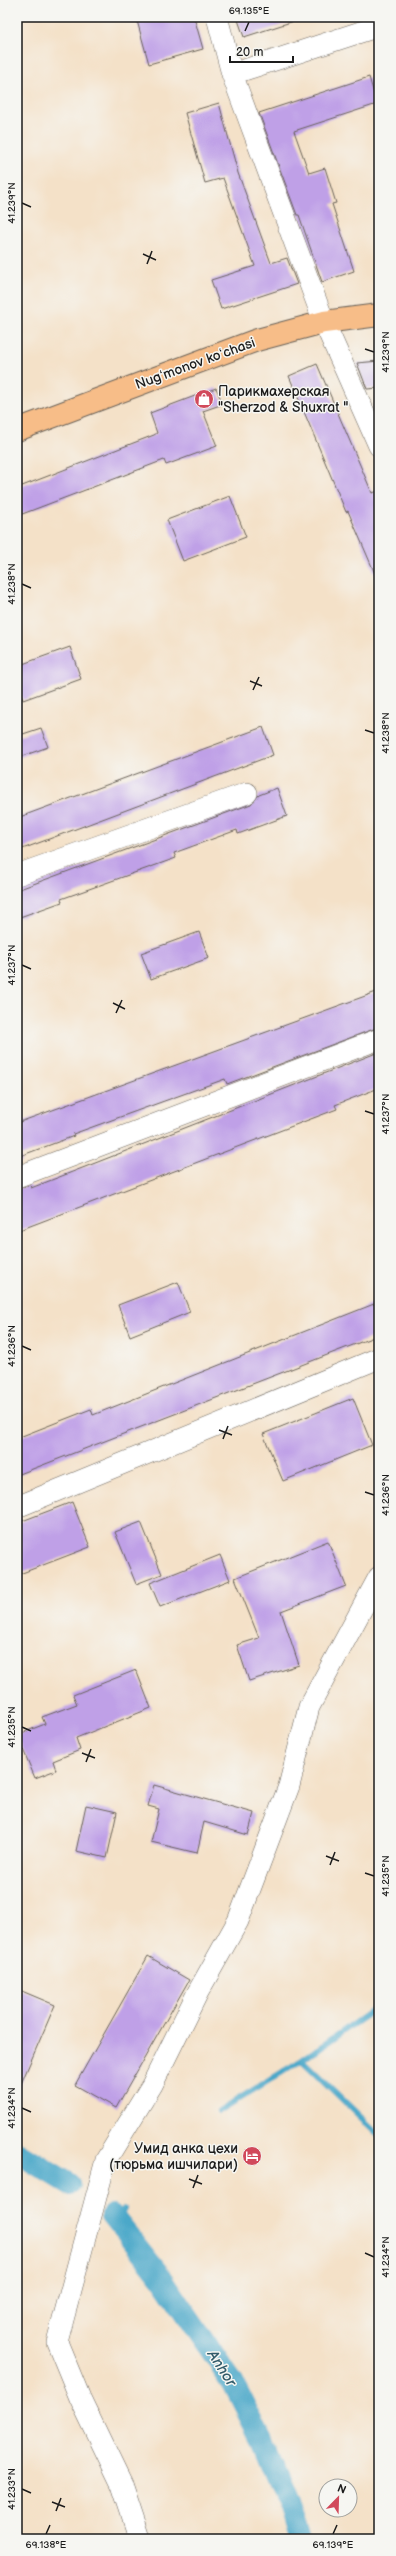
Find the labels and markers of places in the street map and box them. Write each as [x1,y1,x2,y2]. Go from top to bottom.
place label: Парикмахерская "Sherzod & Shuxrat " [218,383,349,416]
shop icon: Парикмахерская "Sherzod & Shuxrat " [193,388,215,410]
place label: Умид анка цехи (тюрьма ишчилари) [109,2140,238,2173]
hotel icon: Умид анка цехи (тюрьма ишчилари) [241,2145,263,2167]

